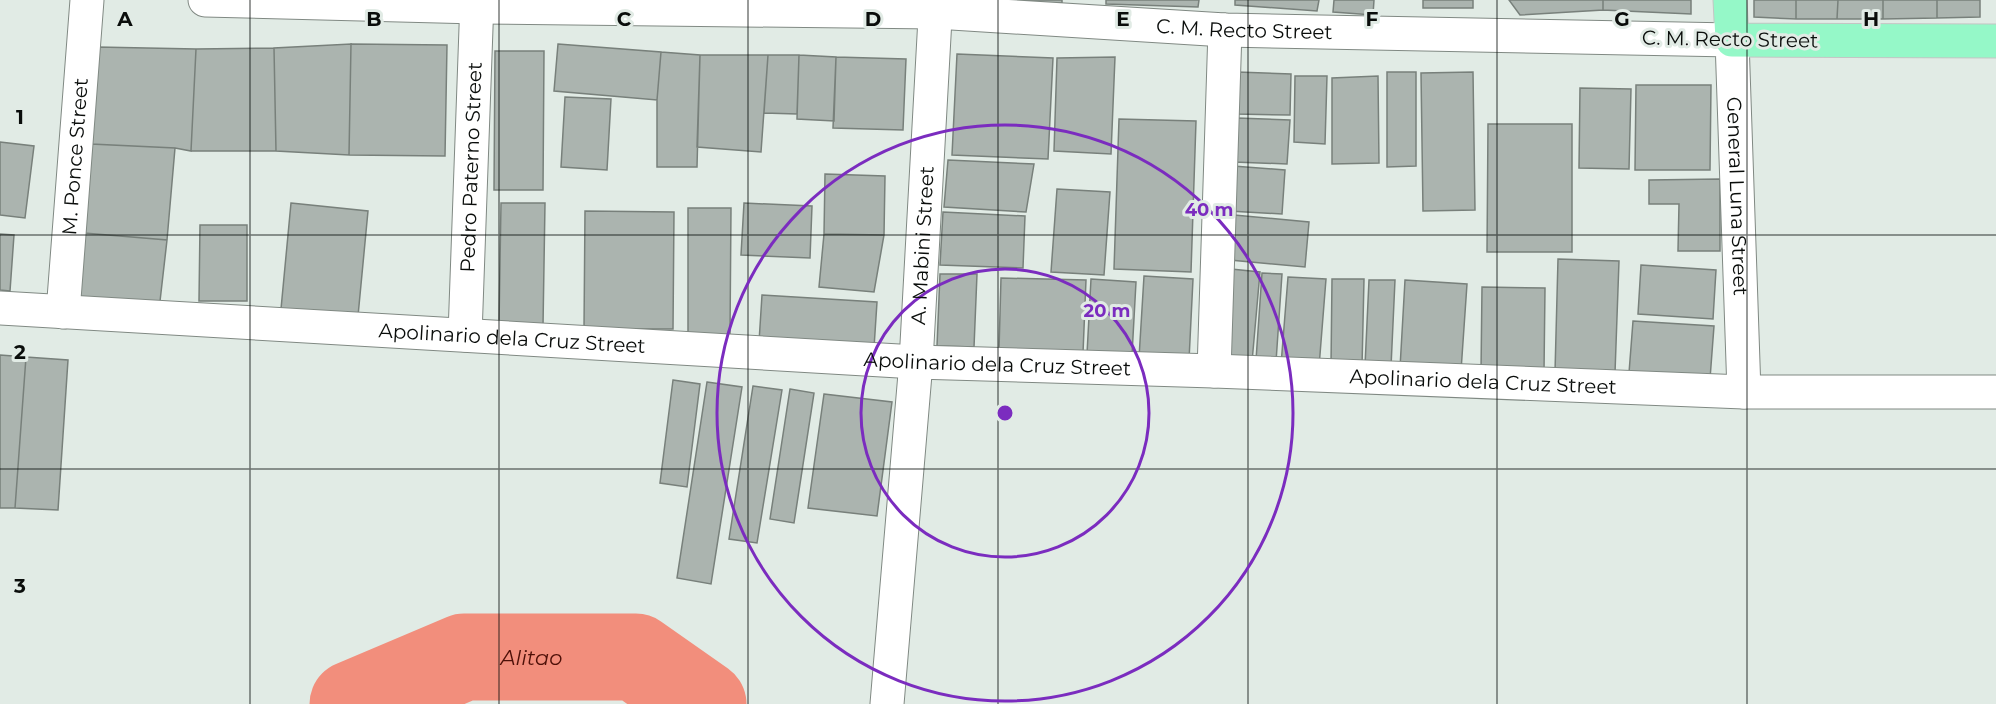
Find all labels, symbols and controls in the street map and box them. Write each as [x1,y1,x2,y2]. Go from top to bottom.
text: A [116,7,133,31]
text: B [366,7,382,31]
text: C [617,7,632,31]
text: D [865,7,881,31]
text: E [1116,7,1130,31]
text: F [1366,7,1379,31]
text: G [1614,7,1630,31]
text: H [1863,7,1879,31]
street label: C. M. Recto Street [1155,14,1333,44]
street label: C. M. Recto Street [1642,25,1818,53]
street label: Pedro Paterno Street [455,61,487,273]
street label: M. Ponce Street [57,77,93,236]
street label: General Luna Street [1722,96,1753,296]
text: 1 [16,105,24,129]
street label: A. Mabini Street [906,165,939,325]
text: 40 m [1185,199,1233,221]
text: 20 m [1084,300,1130,322]
street label: Apolinario dela Cruz Street [378,318,646,358]
text: 2 [14,340,26,364]
street label: Apolinario dela Cruz Street [863,347,1131,380]
street label: Apolinario dela Cruz Street [1349,364,1617,399]
centre of rings [995,403,1015,423]
text: 3 [13,574,26,598]
water label: Alitao [498,645,562,670]

